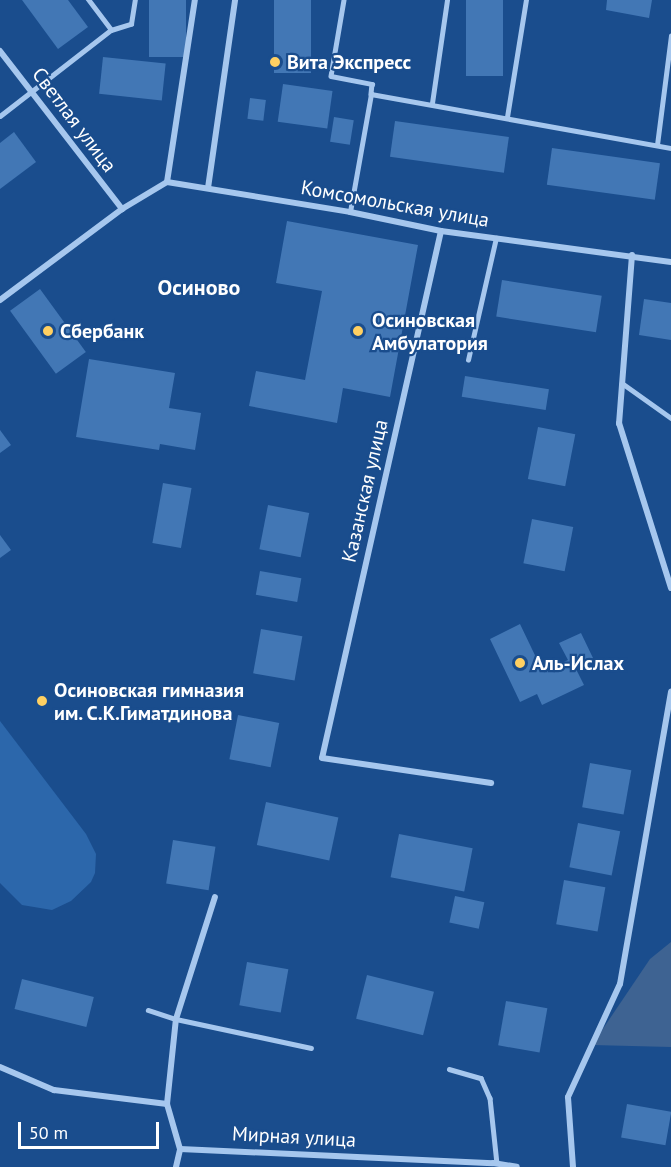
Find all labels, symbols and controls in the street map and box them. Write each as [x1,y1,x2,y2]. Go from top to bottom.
place label: Вита Экспресс [287,50,411,74]
marker: Вита Экспресс [268,55,282,69]
street label: Светлая улица [27,63,121,177]
street label: Комсомольская улица [299,176,491,232]
district label: Осиново [158,275,240,301]
place label: Осиновская Амбулатория [372,308,488,355]
place label: Сбербанк [60,319,144,343]
marker: Осиновская Амбулатория [349,322,367,340]
marker: Сбербанк [41,324,55,338]
street label: Казанская улица [337,417,393,565]
place label: Аль-Ислах [532,651,624,675]
marker: Аль-Ислах [513,656,527,670]
place label: Осиновская гимназия им. С.К.Гиматдинова [54,678,244,725]
marker: Осиновская гимназия им. С.К.Гиматдинова [35,694,49,708]
scale bar [21,1110,162,1148]
text: 50 m [29,1121,68,1144]
street label: Мирная улица [231,1122,357,1152]

